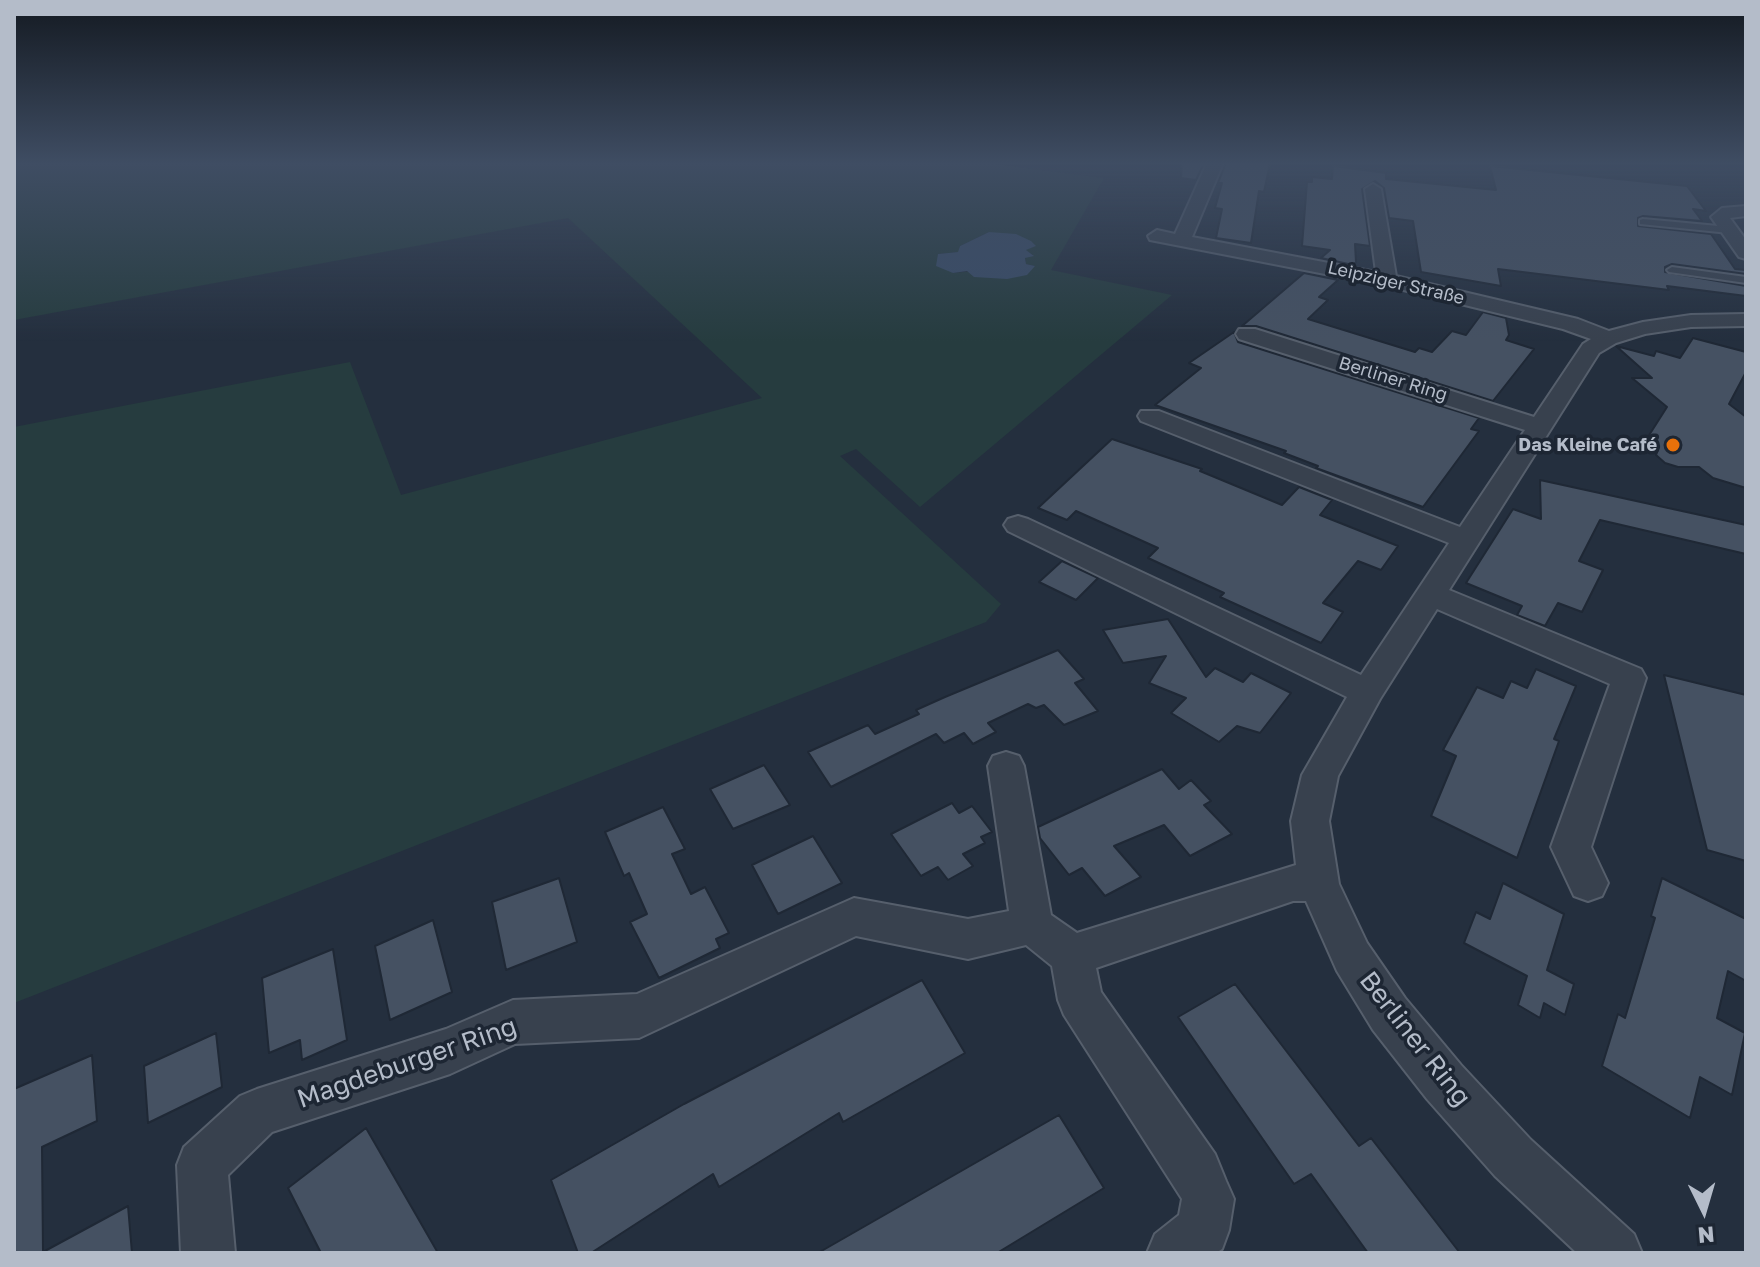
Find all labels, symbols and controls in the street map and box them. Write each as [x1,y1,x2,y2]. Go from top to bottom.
street label: Leipziger Straße [1326,257,1466,309]
street label: Berliner Ring [1336,352,1450,406]
place label: Das Kleine Café [1518,434,1657,456]
marker: Das Kleine Café [1664,436,1682,454]
street label: Berliner Ring [1353,965,1477,1113]
street label: Magdeburger Ring [293,1011,521,1115]
north arrow [1664,1171,1744,1251]
text: N [1697,1221,1716,1250]

